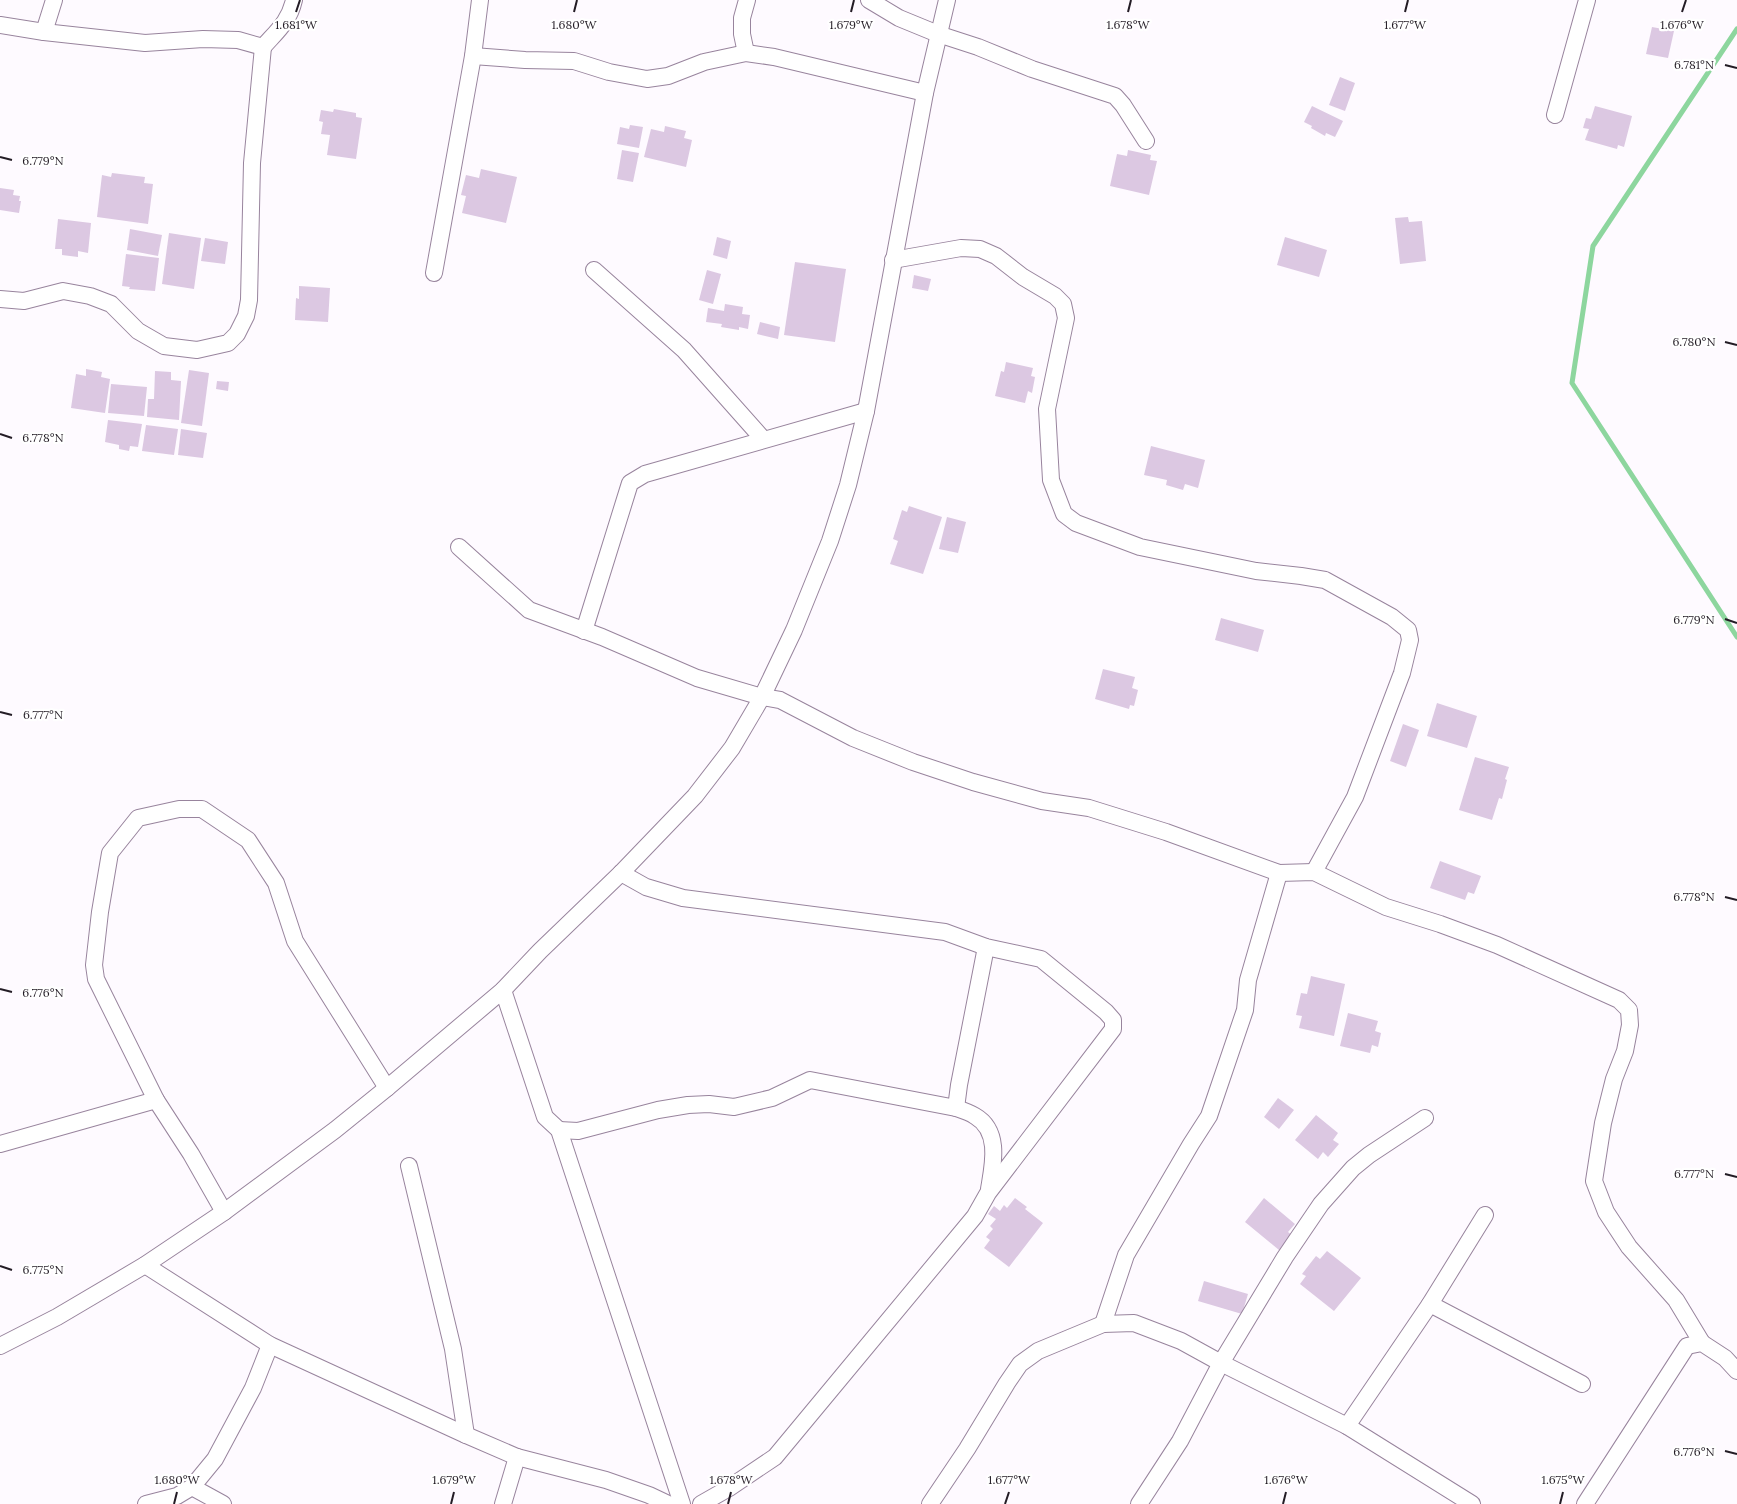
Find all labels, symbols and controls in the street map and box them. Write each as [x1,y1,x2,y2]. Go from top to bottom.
text: 1.681°W [275,17,318,32]
text: 1.680°W [551,17,598,32]
text: 1.679°W [829,17,874,32]
text: 1.678°W [1106,17,1151,32]
text: 1.677°W [1384,17,1427,32]
text: 1.676°W [1660,17,1705,32]
text: 6.781°N [1674,57,1714,72]
text: 6.779°N [22,153,64,168]
text: 6.780°N [1672,334,1716,349]
text: 6.778°N [22,430,64,445]
text: 6.779°N [1673,612,1715,627]
text: 6.777°N [23,707,63,722]
text: 6.778°N [1673,889,1715,904]
text: 6.776°N [22,985,64,1000]
text: 6.777°N [1674,1166,1714,1181]
text: 6.775°N [22,1262,64,1277]
text: 6.776°N [1673,1444,1715,1459]
text: 1.680°W [154,1472,201,1487]
text: 1.679°W [432,1472,477,1487]
text: 1.678°W [709,1472,754,1487]
text: 1.677°W [988,1472,1031,1487]
text: 1.676°W [1264,1472,1309,1487]
text: 1.675°W [1542,1472,1586,1487]

